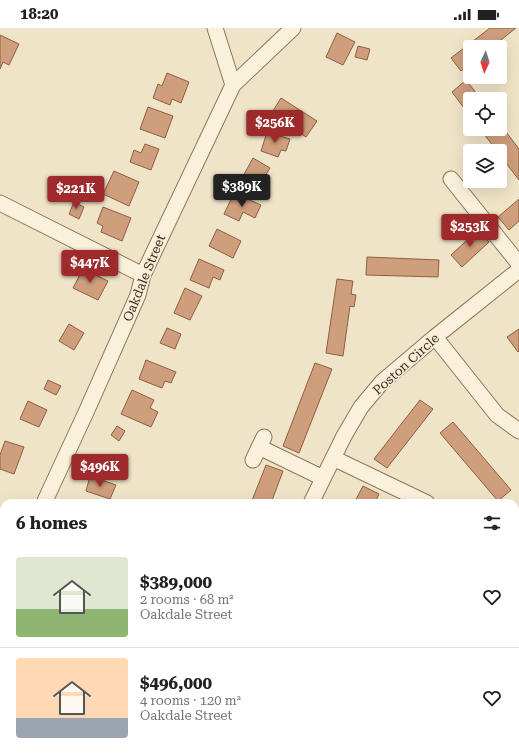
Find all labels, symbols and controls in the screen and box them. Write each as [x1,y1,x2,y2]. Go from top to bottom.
text: 18:20 [20,5,58,23]
north arrow [463,40,507,84]
map controls [463,40,507,188]
button: locate [463,92,507,136]
pin: $256K [247,110,303,144]
text: $256K [255,115,295,130]
button: layers [463,144,507,188]
pin: $389K [214,174,270,208]
pin: $221K [48,176,104,210]
text: $389K [222,179,262,194]
text: $221K [56,181,96,196]
pin: $253K [442,214,498,248]
text: $253K [450,219,490,234]
street label: Oakdale Street [120,232,168,324]
pin: $447K [62,250,118,284]
text: $447K [70,255,110,270]
street label: Poston Circle [370,330,442,398]
pin: $496K [72,454,128,488]
text: $496K [80,459,120,474]
icon: filters [481,512,503,534]
text: 6 homes [16,513,87,533]
text: $389,000 [140,572,212,592]
icon: home [48,573,96,621]
icon: heart [481,586,503,608]
text: 2 rooms · 68 m² [140,592,234,607]
text: Oakdale Street [140,607,232,622]
text: $496,000 [140,673,212,693]
icon: home [48,674,96,722]
icon: heart [481,687,503,709]
text: 4 rooms · 120 m² [140,693,241,708]
text: Oakdale Street [140,708,232,723]

